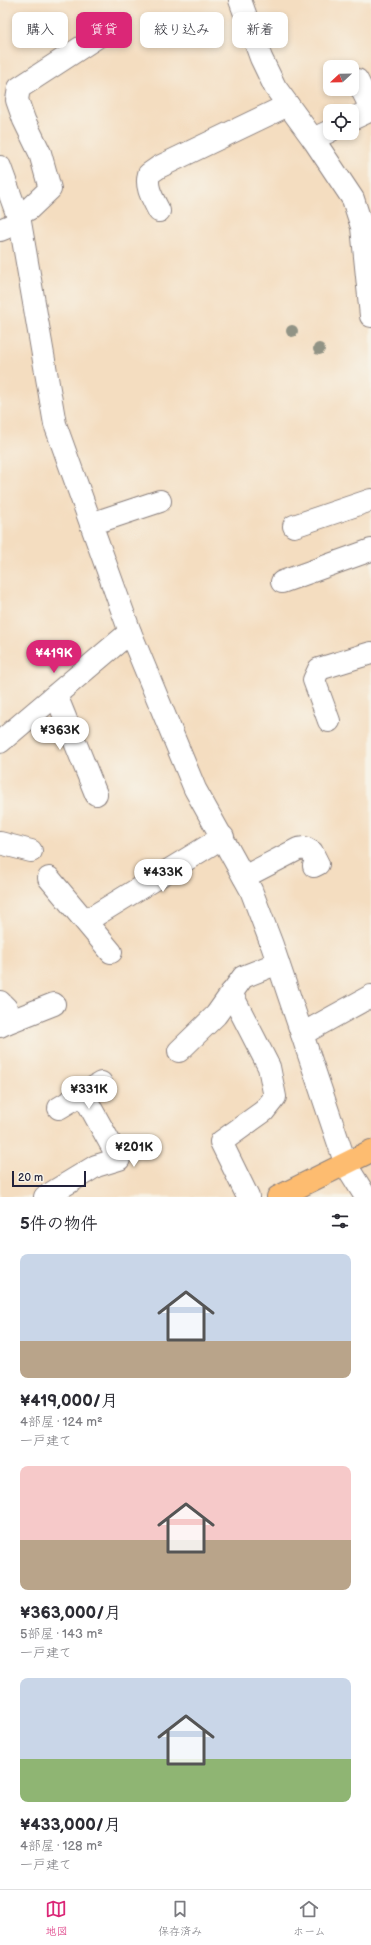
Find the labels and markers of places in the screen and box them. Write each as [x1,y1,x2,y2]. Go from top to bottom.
pin: ¥419K [26,640,82,674]
pin: ¥363K [32,717,88,751]
pin: ¥433K [135,859,191,893]
pin: ¥331K [61,1076,117,1110]
pin: ¥201K [106,1134,162,1168]

